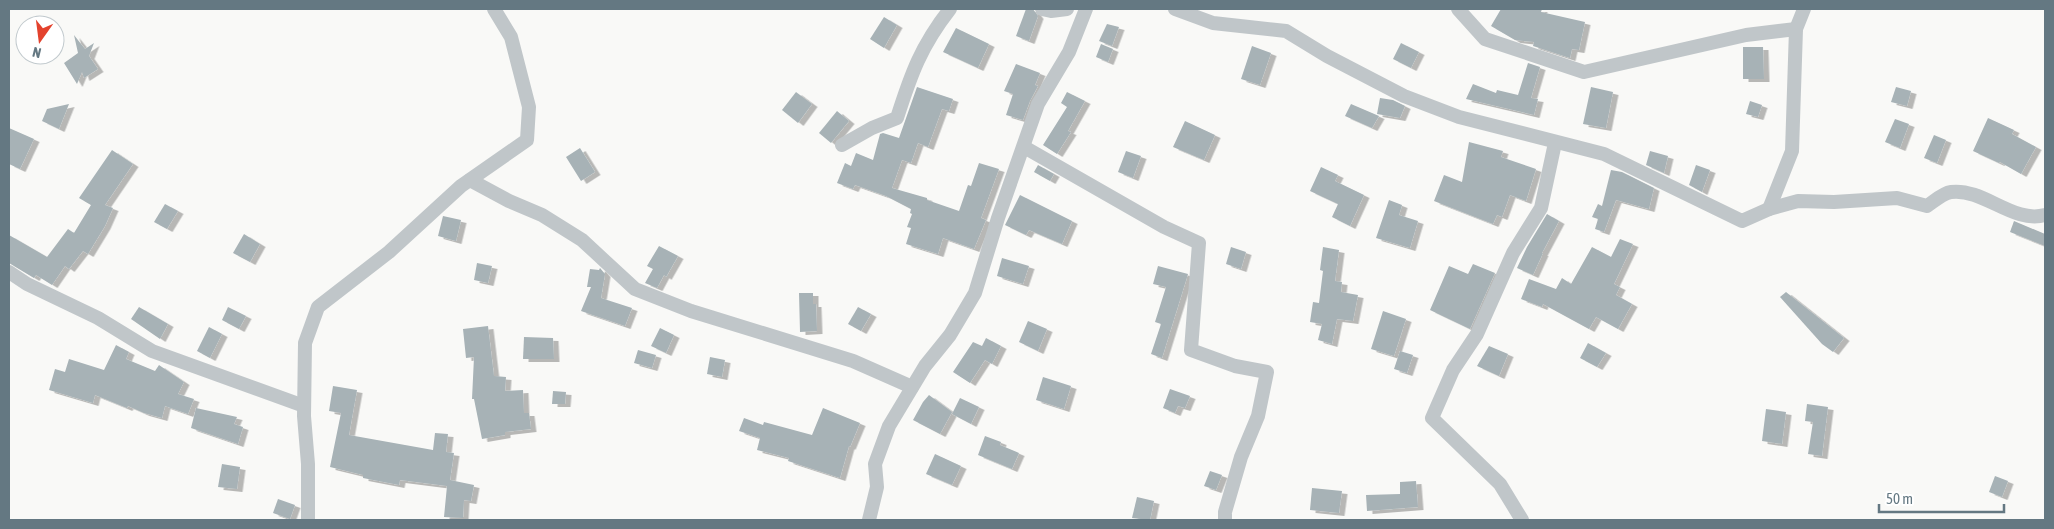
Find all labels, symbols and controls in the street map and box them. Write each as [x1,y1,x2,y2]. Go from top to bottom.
north arrow [15,15,65,65]
text: N [31,44,43,61]
scale bar [1879,482,2004,514]
text: 50 m [1886,490,1913,507]

